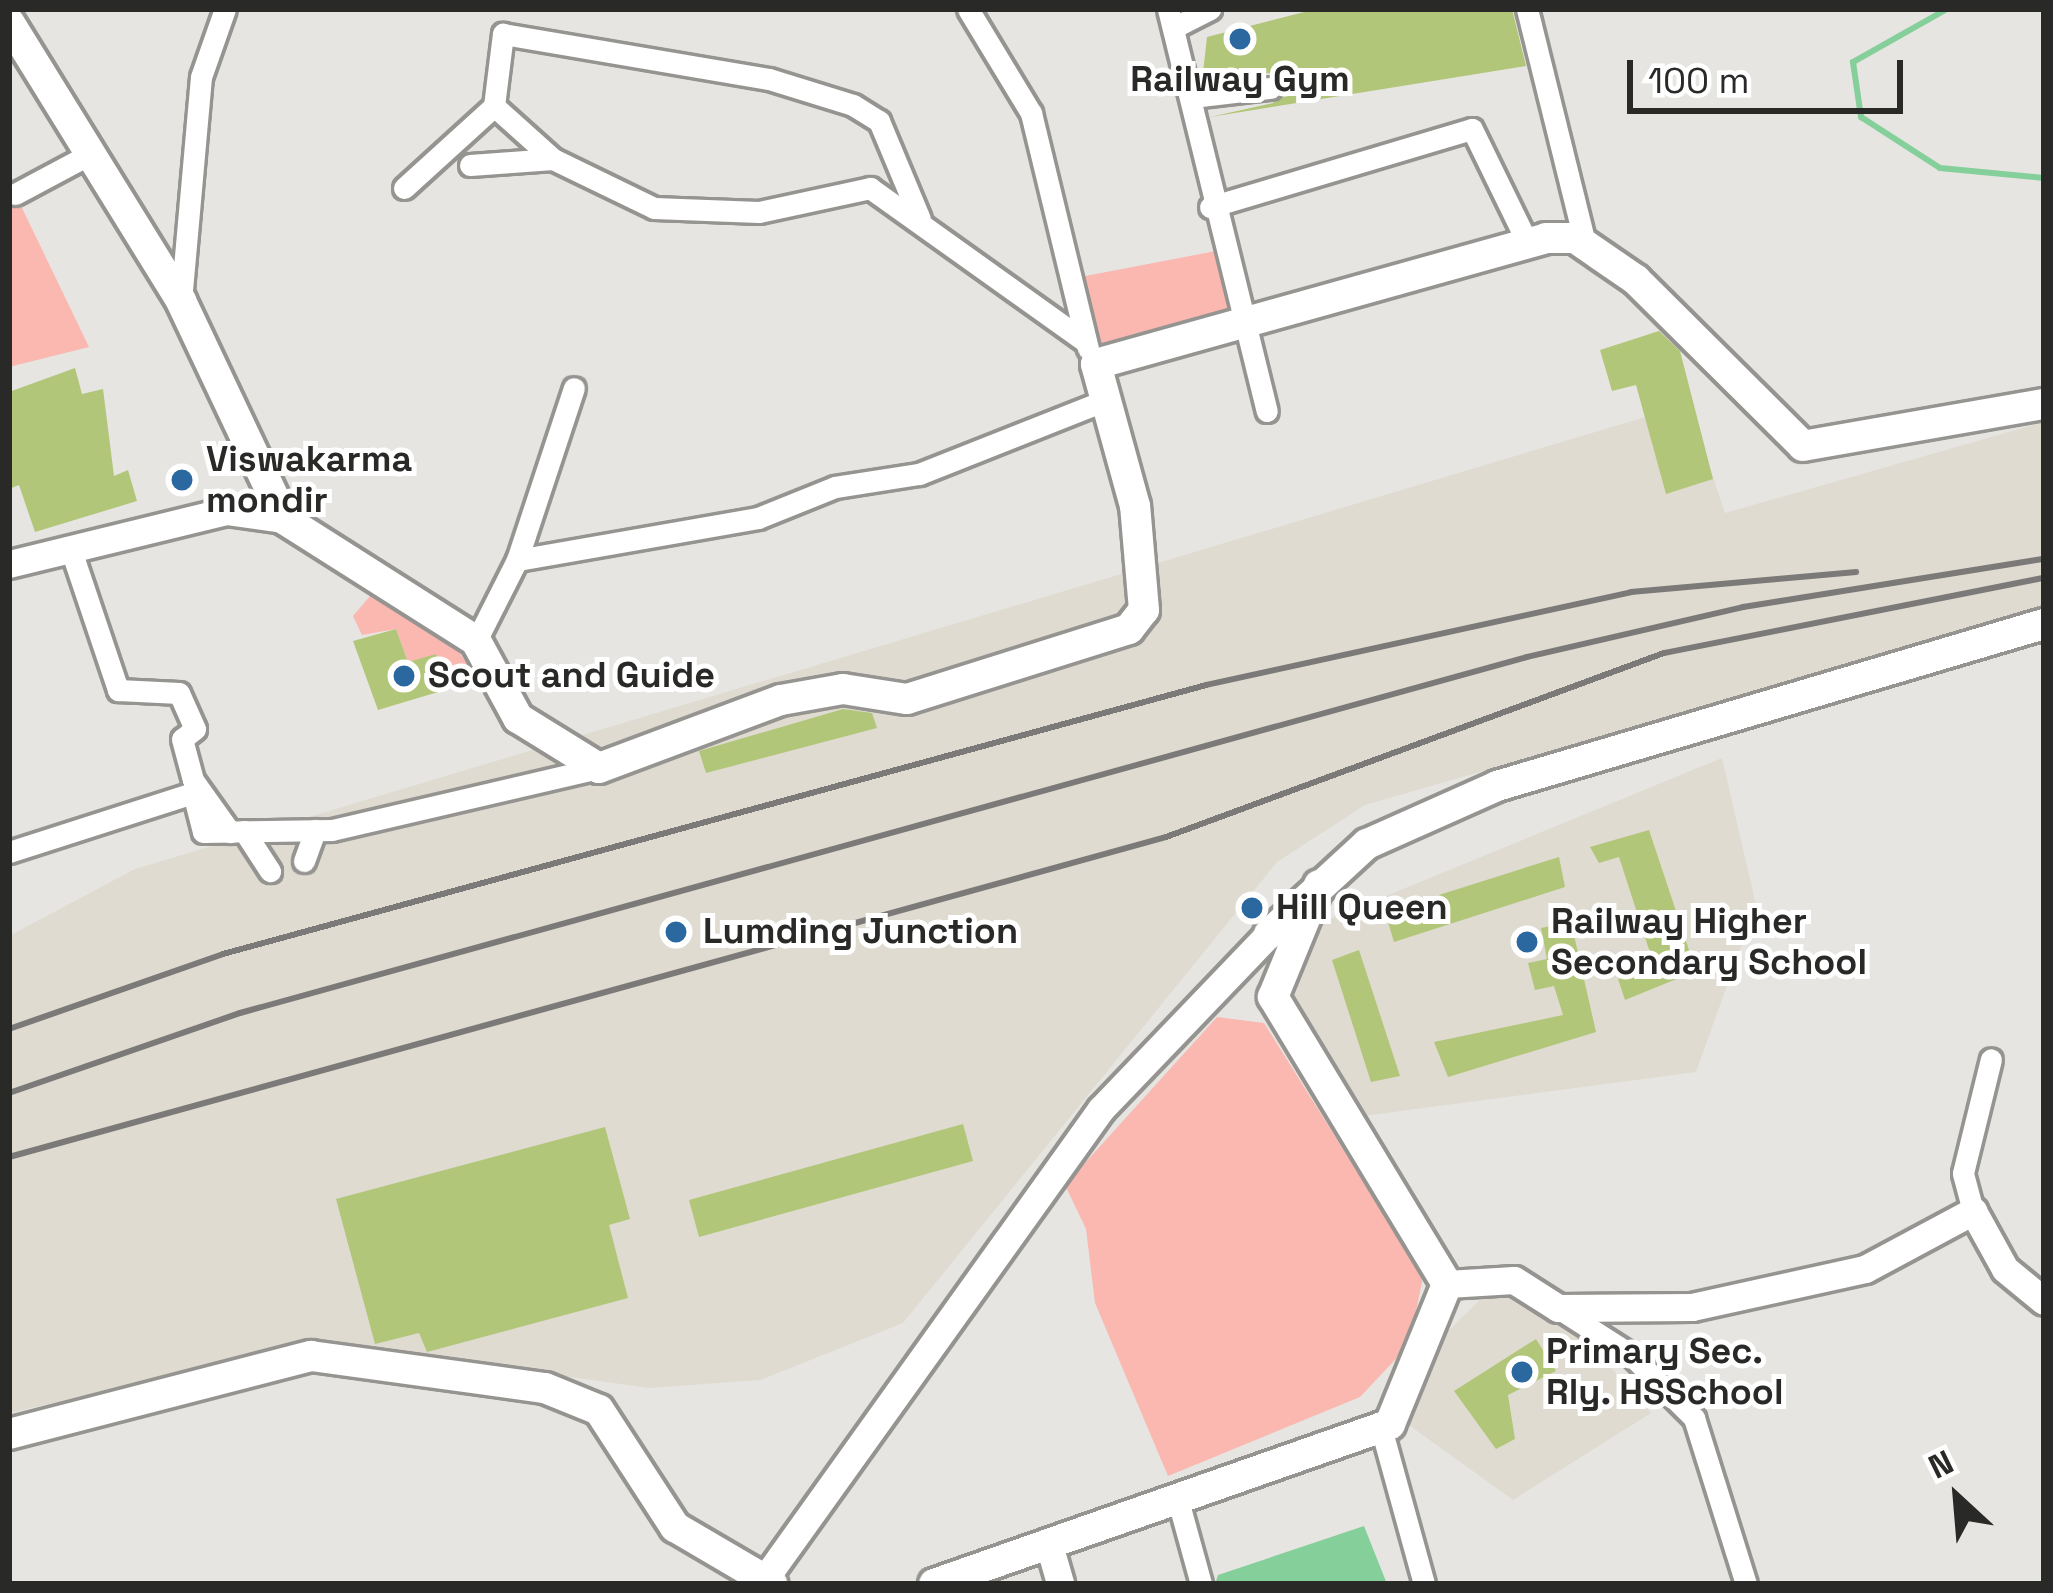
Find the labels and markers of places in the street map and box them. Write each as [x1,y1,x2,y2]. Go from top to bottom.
marker: Railway Gym [1227,26,1253,52]
place label: Railway Gym [1130,58,1350,102]
place label: Viswakarma mondir [206,437,412,522]
marker: Viswakarma mondir [169,467,195,493]
place label: Scout and Guide [428,654,715,698]
marker: Scout and Guide [391,663,417,689]
place label: Hill Queen [1276,886,1448,930]
marker: Hill Queen [1239,895,1265,921]
place label: Railway Higher Secondary School [1551,899,1867,984]
place label: Lumding Junction [703,910,1018,954]
marker: Lumding Junction [660,916,692,948]
marker: Railway Higher Secondary School [1514,929,1540,955]
place label: Primary Sec. Rly. HSSchool [1546,1329,1785,1414]
marker: Primary Sec. Rly. HSSchool [1509,1359,1535,1385]

